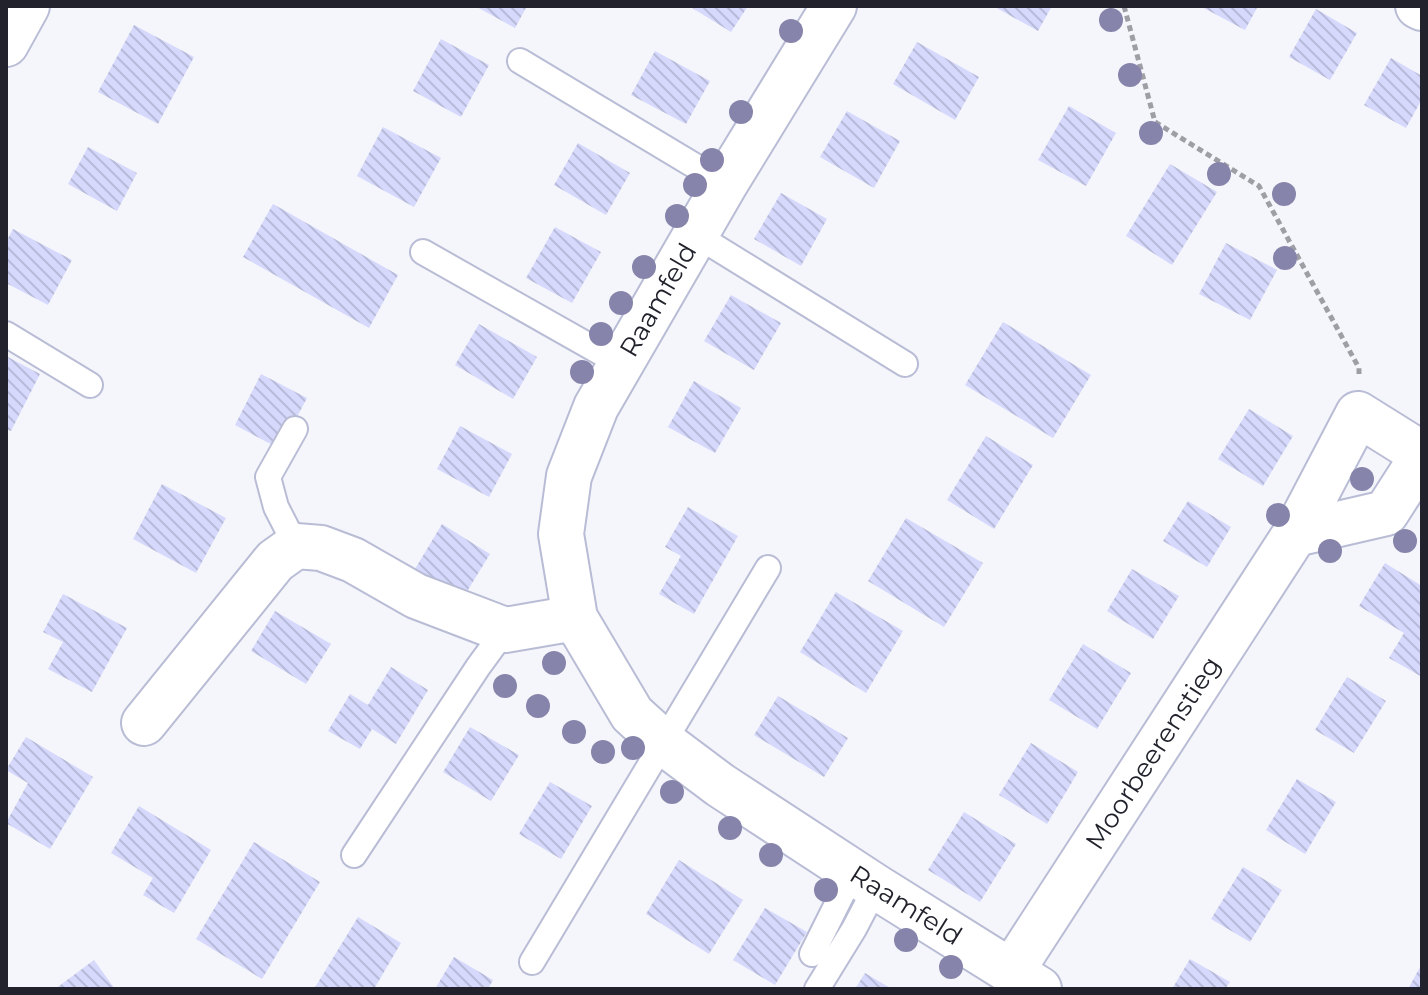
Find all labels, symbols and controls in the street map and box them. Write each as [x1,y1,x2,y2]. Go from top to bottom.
street label: Raamfeld [613,238,703,362]
street label: Moorbeerenstieg [1079,650,1227,856]
street label: Raamfeld [844,858,968,952]

